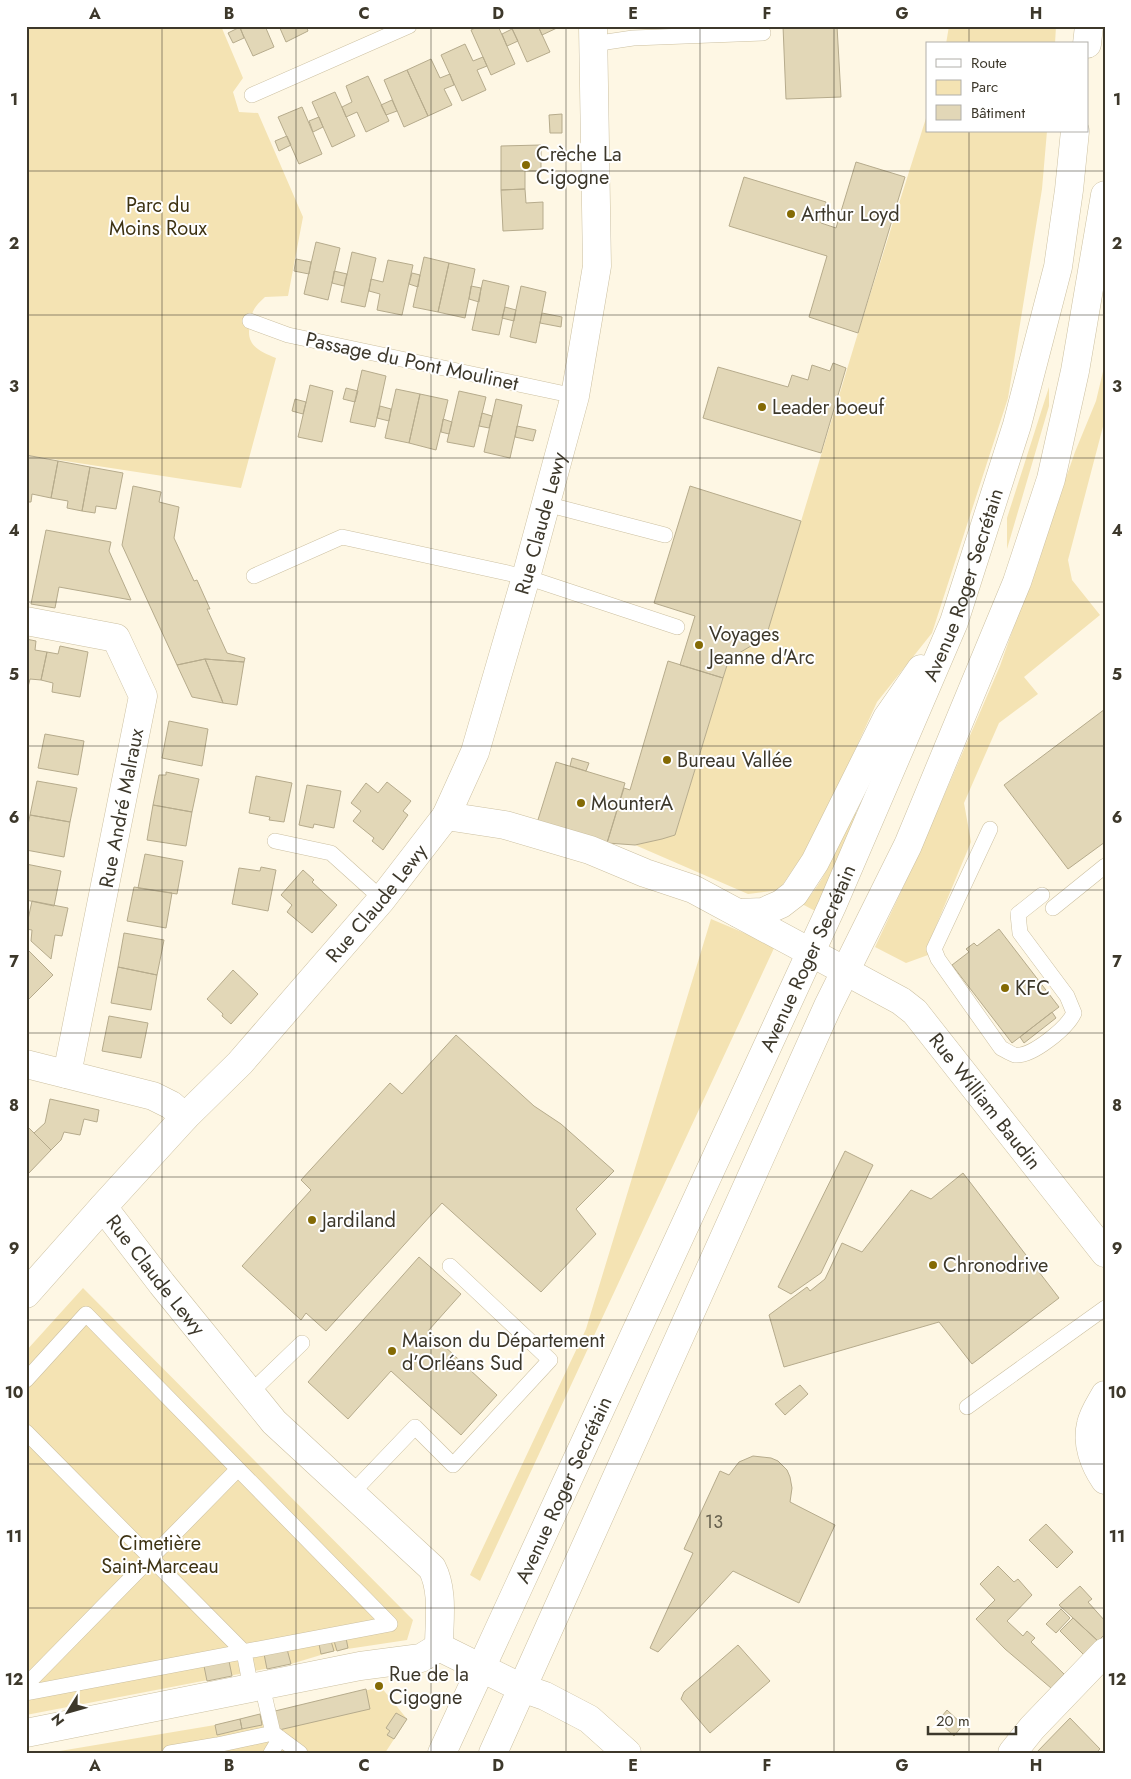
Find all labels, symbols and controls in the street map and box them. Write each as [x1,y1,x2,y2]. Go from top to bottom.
text: A [88,2,101,25]
text: B [224,2,234,25]
text: C [358,2,370,25]
text: D [492,2,504,25]
text: E [628,2,638,25]
text: F [763,2,771,25]
text: G [895,2,909,25]
text: H [1030,2,1042,25]
legend [926,42,1088,132]
text: Route [971,52,1007,74]
text: Parc [971,76,998,98]
text: 1 [10,88,18,111]
text: 1 [1113,88,1121,111]
text: Bâtiment [971,102,1025,124]
place label: Crèche La Cigogne [536,140,622,192]
marker: Crèche La Cigogne [520,159,532,171]
park label: Parc du Moins Roux [109,191,208,243]
place label: Arthur Loyd [801,200,900,229]
marker: Arthur Loyd [785,208,797,220]
text: 2 [9,232,19,255]
text: 2 [1112,232,1122,255]
street label: Passage du Pont Moulinet [303,325,521,398]
text: 3 [9,375,19,398]
text: 3 [1112,375,1122,398]
place label: Leader boeuf [772,393,886,422]
marker: Leader boeuf [756,401,768,413]
street label: Rue Claude Lewy [508,449,574,598]
street label: Avenue Roger Secrétain [916,484,1011,686]
text: 4 [8,519,20,542]
text: 4 [1111,519,1123,542]
place label: Voyages Jeanne d'Arc [706,620,814,672]
marker: Voyages Jeanne d'Arc [693,639,705,651]
text: 5 [9,663,19,686]
text: 5 [1112,663,1122,686]
street label: Rue André Malraux [92,725,151,890]
place label: Bureau Vallée [677,746,792,775]
marker: Bureau Vallée [661,754,673,766]
place label: MounterA [591,789,674,818]
marker: MounterA [575,797,587,809]
text: 6 [9,806,19,829]
text: 6 [1112,806,1122,829]
street label: Rue Claude Lewy [319,838,434,969]
street label: Avenue Roger Secrétain [753,860,863,1057]
text: 7 [9,950,19,973]
text: 7 [1112,950,1122,973]
place label: KFC [1015,974,1050,1003]
marker: KFC [999,982,1011,994]
street label: Rue William Baudin [922,1027,1048,1176]
text: 8 [9,1094,19,1117]
text: 8 [1112,1094,1122,1117]
place label: Jardiland [319,1206,396,1235]
street label: Rue Claude Lewy [99,1209,212,1342]
marker: Jardiland [306,1214,318,1226]
text: 9 [9,1237,19,1260]
text: 9 [1112,1237,1122,1260]
place label: Chronodrive [943,1251,1048,1280]
marker: Chronodrive [927,1259,939,1271]
place label: Maison du Département d’Orléans Sud [402,1326,605,1378]
marker: Maison du Département d’Orléans Sud [386,1345,398,1357]
text: 10 [5,1381,23,1404]
text: 10 [1108,1381,1126,1404]
street label: Avenue Roger Secrétain [508,1392,619,1588]
house number: 13 [705,1509,723,1535]
text: 11 [6,1525,22,1548]
text: 11 [1109,1525,1125,1548]
park label: Cimetière Saint-Marceau [101,1529,219,1581]
place label: Rue de la Cigogne [389,1660,469,1712]
text: 12 [5,1668,23,1691]
text: 12 [1108,1668,1126,1691]
marker: Rue de la Cigogne [373,1680,385,1692]
north arrow [42,1686,92,1736]
scale bar [928,1704,1016,1736]
text: N [46,1709,69,1730]
text: 20 m [936,1710,970,1732]
text: A [88,1754,101,1777]
text: B [224,1754,234,1777]
text: C [358,1754,370,1777]
text: D [492,1754,504,1777]
text: E [628,1754,638,1777]
text: F [763,1754,771,1777]
text: G [895,1754,909,1777]
text: H [1030,1754,1042,1777]

